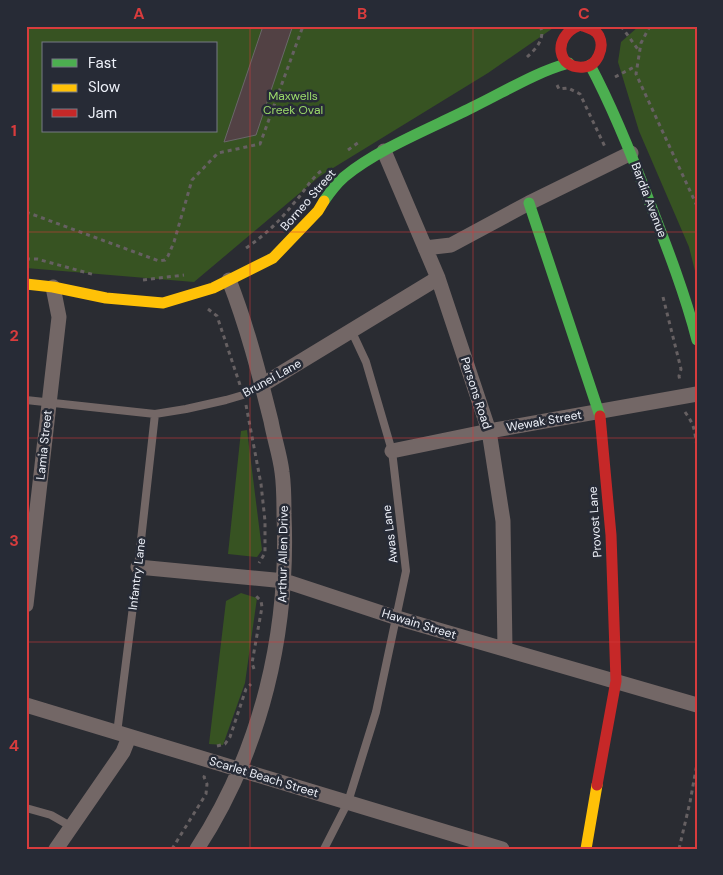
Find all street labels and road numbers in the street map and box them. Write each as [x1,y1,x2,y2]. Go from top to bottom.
street label: Bardia Avenue [627,160,671,240]
street label: Borneo Street [277,166,339,234]
street label: Brunei Lane [240,355,304,401]
street label: Parsons Road [457,355,495,431]
street label: Wewak Street [505,406,583,436]
street label: Lamia Street [32,409,56,481]
street label: Provost Lane [585,486,605,558]
street label: Awas Lane [378,504,402,564]
street label: Arthur Allen Drive [274,505,292,603]
street label: Infantry Lane [125,537,149,611]
street label: Hawain Street [380,605,458,643]
street label: Scarlet Beach Street [207,753,321,801]

